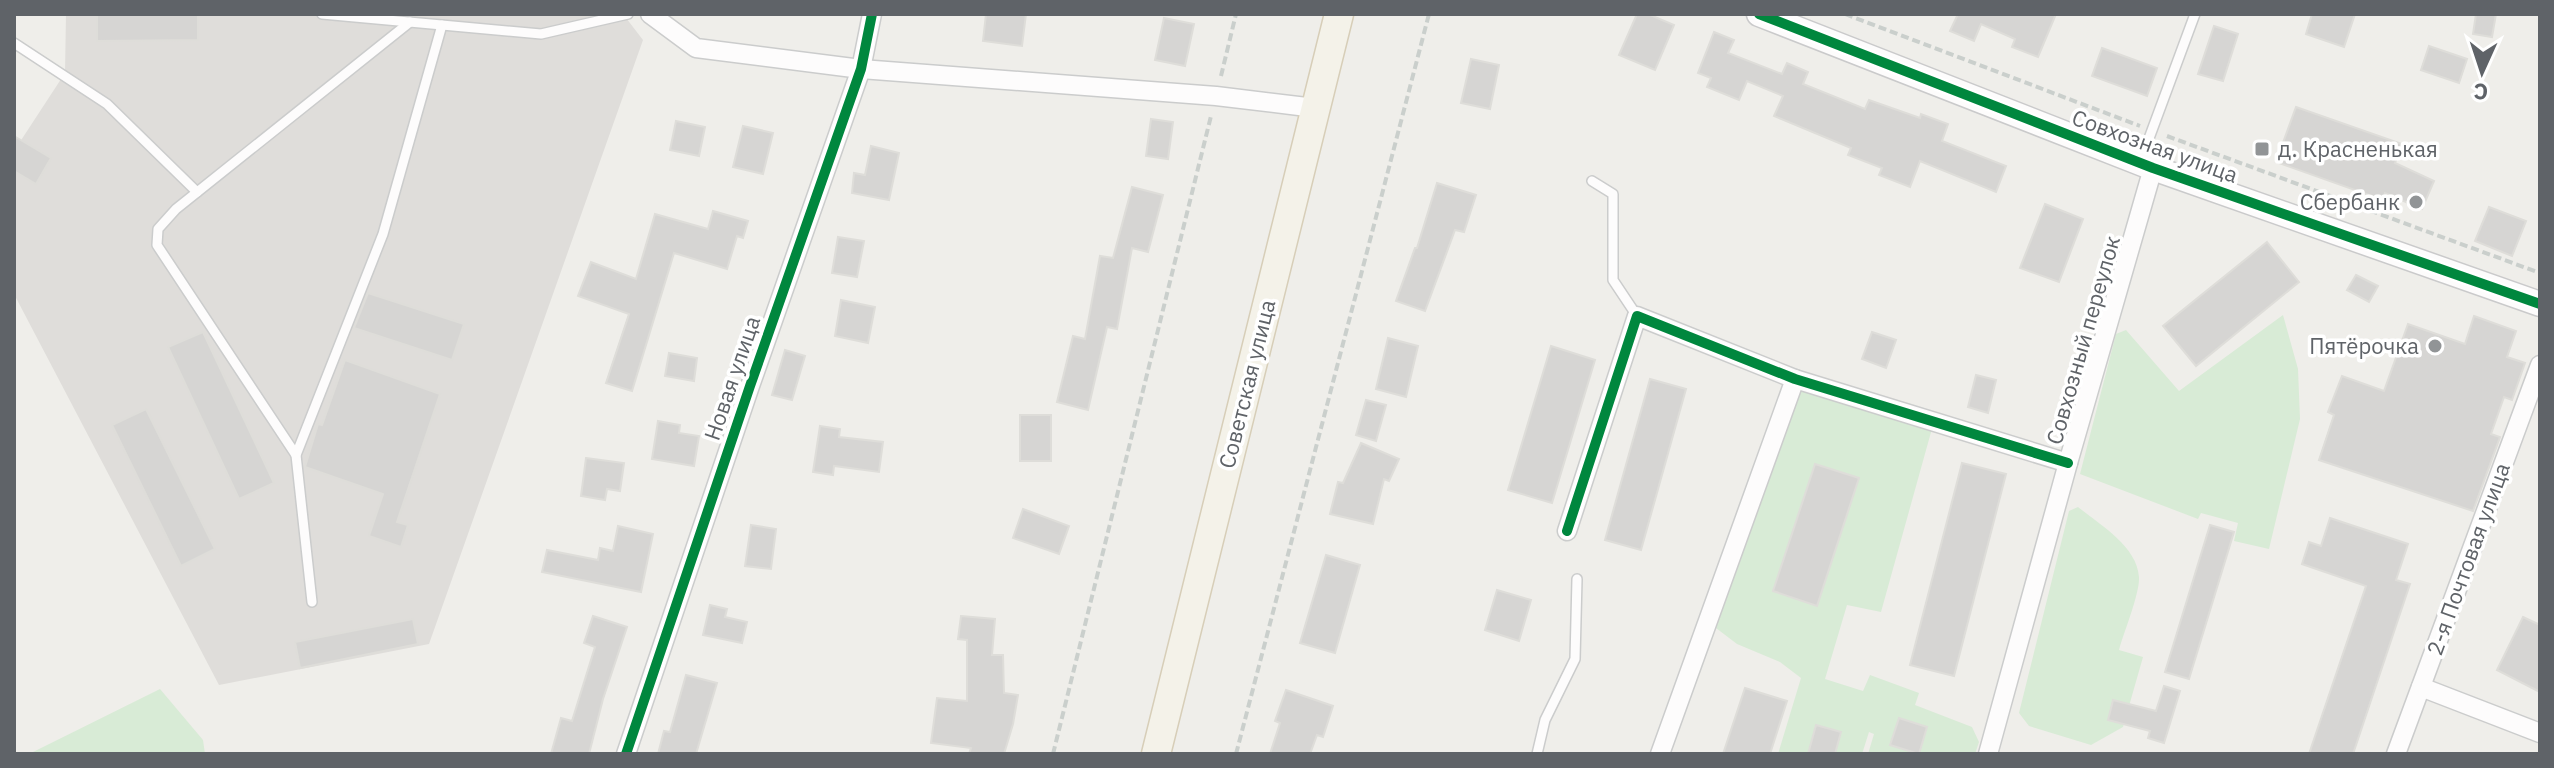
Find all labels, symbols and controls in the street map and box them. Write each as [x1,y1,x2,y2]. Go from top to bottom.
north arrow [2442,32,2522,112]
text: С [2473,78,2489,107]
street label: Совхозная улица [2068,102,2242,189]
place label: д. Красненькая [2278,134,2438,163]
marker: д. Красненькая [2253,140,2271,158]
place label: Сбербанк [2300,187,2400,216]
marker: Сбербанк [2407,193,2425,211]
street label: Совхозный переулок [2039,232,2126,448]
street label: Советская улица [1212,296,1282,471]
street label: Новая улица [697,312,766,444]
place label: Пятёрочка [2309,331,2419,360]
marker: Пятёрочка [2426,337,2444,355]
street label: 2-я Почтовая улица [2419,458,2516,659]

